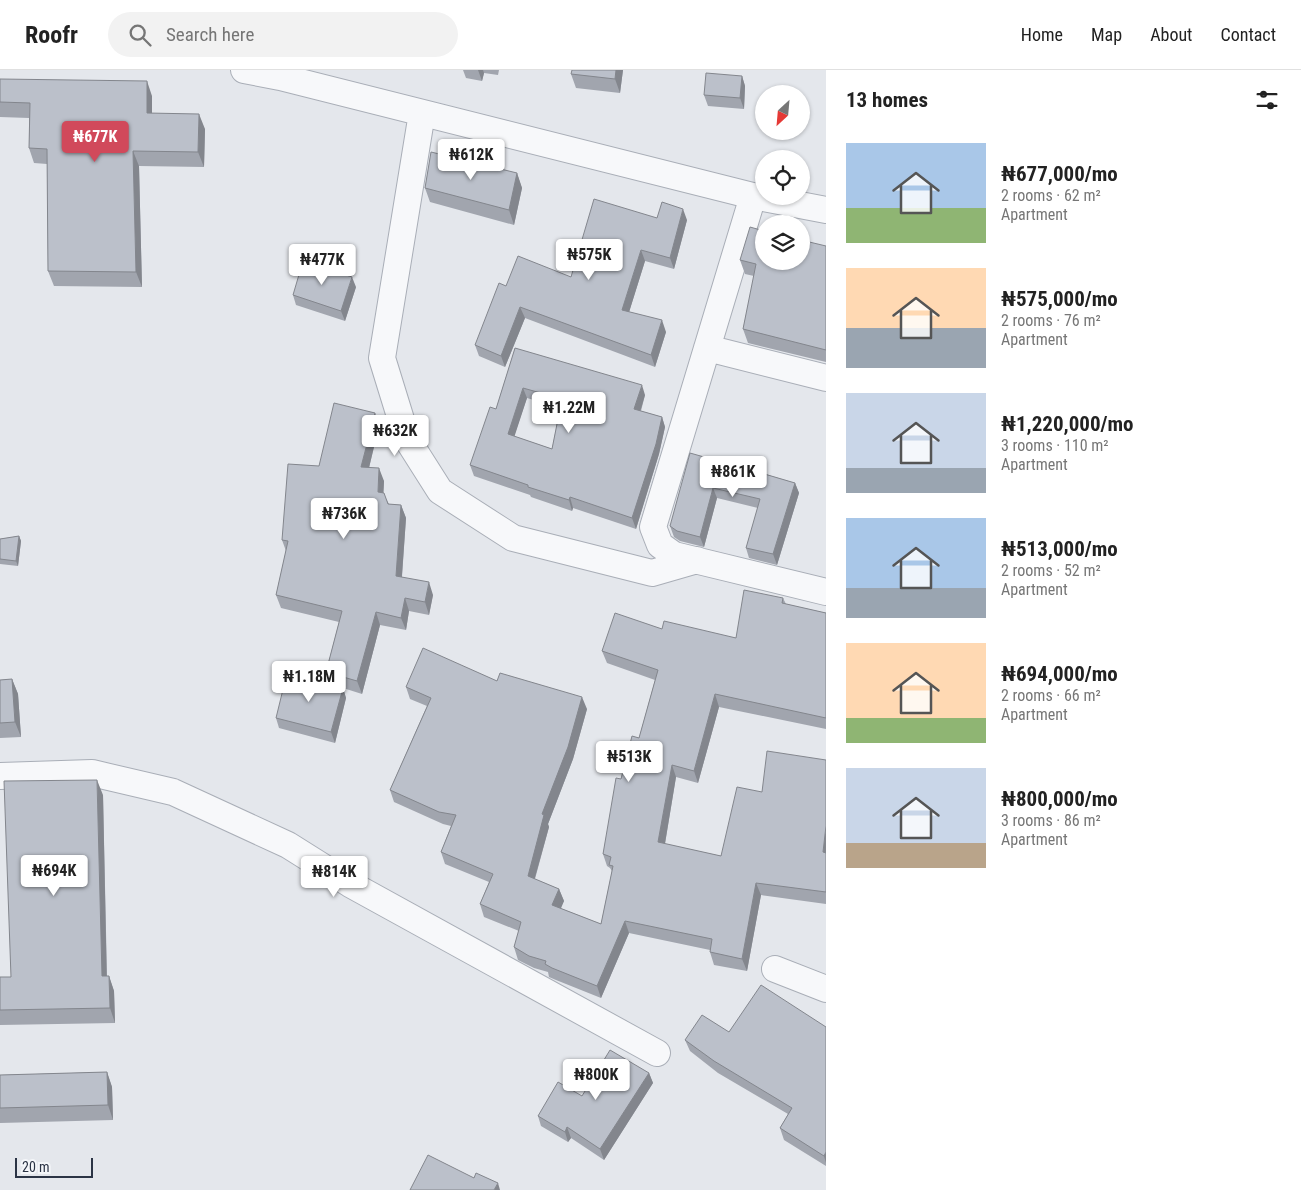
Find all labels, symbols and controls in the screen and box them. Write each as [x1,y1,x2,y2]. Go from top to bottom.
search box [108,12,458,57]
text: Roofr [25,21,78,49]
icon: search [126,21,154,49]
text: Search here [166,23,254,46]
text: Home [1021,24,1063,45]
text: Map [1091,24,1122,45]
text: About [1150,24,1192,45]
text: Contact [1220,24,1276,45]
north arrow [755,85,810,140]
map controls [755,85,810,270]
icon: filters [1253,86,1281,114]
text: 13 homes [846,88,928,112]
pin: ₦677K [60,121,130,163]
text: ₦677K [73,127,117,146]
pin: ₦612K [436,138,506,181]
text: ₦612K [449,145,493,164]
button: locate [755,150,810,205]
text: ₦677,000/mo [1001,162,1118,186]
icon: home [886,163,946,223]
text: 2 rooms · 62 m² [1001,186,1101,205]
text: Apartment [1001,205,1068,224]
button: layers [755,215,810,270]
pin: ₦575K [554,238,624,281]
pin: ₦477K [287,244,357,286]
text: ₦575K [567,245,611,264]
text: ₦477K [300,250,344,269]
text: ₦575,000/mo [1001,287,1118,311]
icon: home [886,288,946,348]
text: 2 rooms · 76 m² [1001,311,1101,330]
text: Apartment [1001,330,1068,349]
pin: ₦1.22M [528,392,610,434]
text: ₦1.22M [543,398,595,417]
text: ₦1,220,000/mo [1001,412,1134,436]
icon: home [886,413,946,473]
pin: ₦632K [360,414,430,457]
text: ₦632K [373,421,417,440]
text: 3 rooms · 110 m² [1001,436,1109,455]
text: Apartment [1001,455,1068,474]
pin: ₦861K [698,456,768,498]
text: ₦861K [711,462,755,481]
pin: ₦736K [309,498,379,540]
text: ₦736K [322,504,366,523]
text: ₦513,000/mo [1001,537,1118,561]
icon: home [886,538,946,598]
text: 2 rooms · 52 m² [1001,561,1101,580]
text: Apartment [1001,580,1068,599]
pin: ₦1.18M [268,660,350,703]
text: ₦694,000/mo [1001,662,1118,686]
icon: home [886,663,946,723]
text: ₦1.18M [283,667,335,686]
text: 2 rooms · 66 m² [1001,686,1101,705]
text: Apartment [1001,705,1068,724]
pin: ₦513K [594,740,664,783]
text: ₦513K [607,747,651,766]
text: ₦800,000/mo [1001,787,1118,811]
icon: home [886,788,946,848]
text: 3 rooms · 86 m² [1001,811,1101,830]
text: Apartment [1001,830,1068,849]
pin: ₦694K [19,854,89,897]
pin: ₦814K [299,856,369,898]
text: ₦694K [32,861,76,880]
text: ₦814K [312,862,356,881]
pin: ₦800K [561,1058,631,1101]
text: ₦800K [574,1065,618,1084]
scale bar [15,1155,92,1178]
text: 20 m [22,1159,50,1175]

